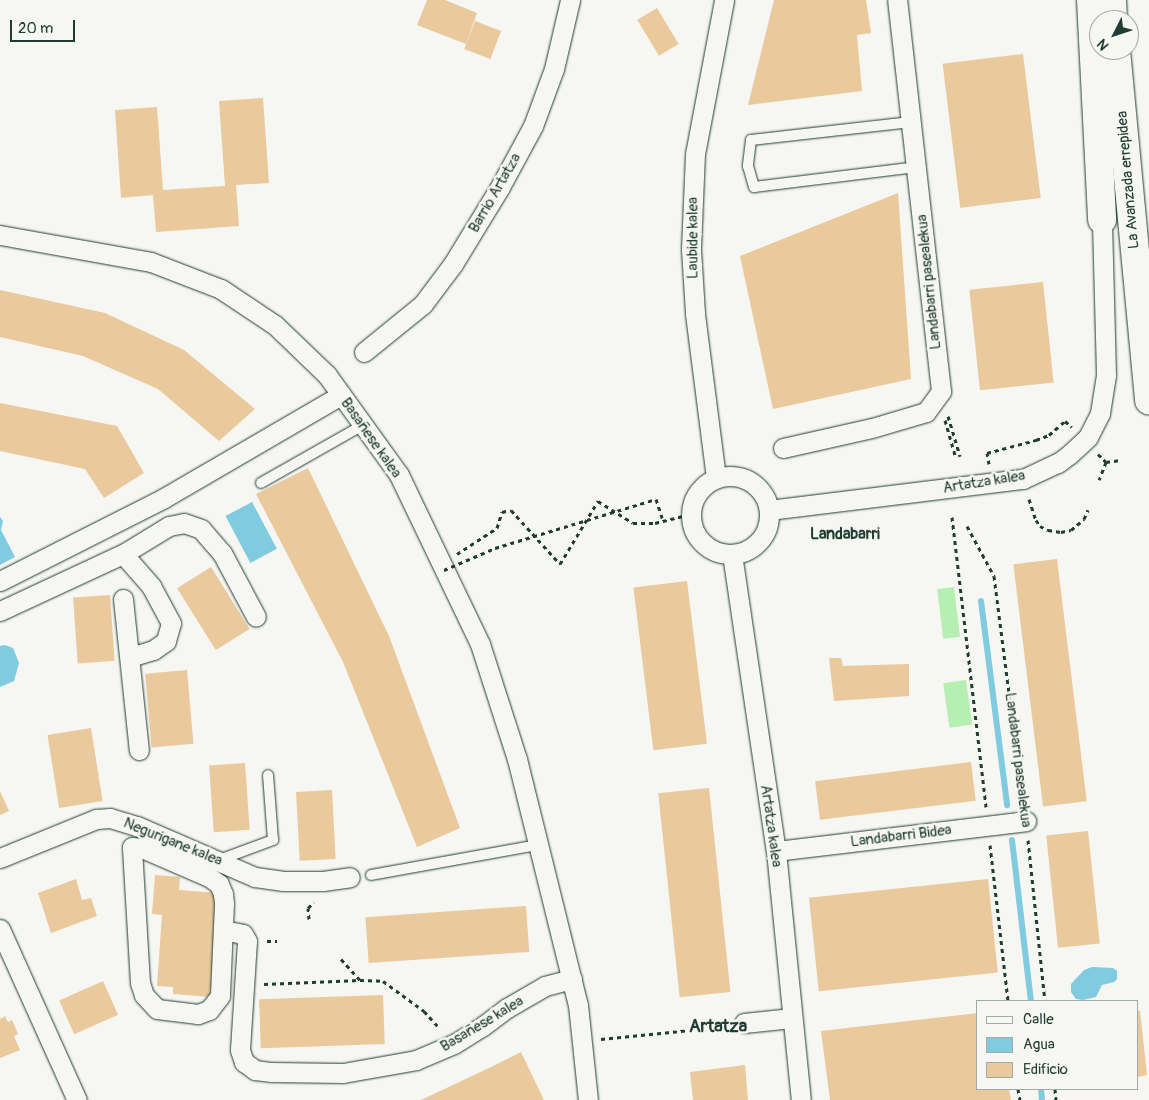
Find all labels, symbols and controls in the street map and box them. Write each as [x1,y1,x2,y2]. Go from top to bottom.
scale bar [12,10,78,42]
north arrow [1089,10,1139,60]
text: 20 m [18,19,53,38]
text: N [1094,35,1113,54]
street label: La Avanzada errepidea [1113,110,1143,250]
street label: Barrio Artatza [465,150,525,236]
street label: Laubide kalea [684,197,702,279]
street label: Landabarri pasealekua [913,214,945,350]
street label: Basañese kalea [337,394,405,482]
street label: Artatza kalea [942,467,1026,497]
district label: Landabarri [810,524,880,544]
street label: Landabarri pasealekua [1001,692,1035,828]
street label: Artatza kalea [756,784,786,868]
street label: Negurigane kalea [121,814,225,870]
street label: Landabarri Bidea [849,821,953,851]
street label: Basañese kalea [437,992,527,1056]
legend [976,1000,1139,1090]
text: Calle [1023,1010,1054,1029]
district label: Artatza [689,1016,747,1038]
text: Agua [1023,1035,1055,1054]
text: Edificio [1023,1060,1068,1079]

